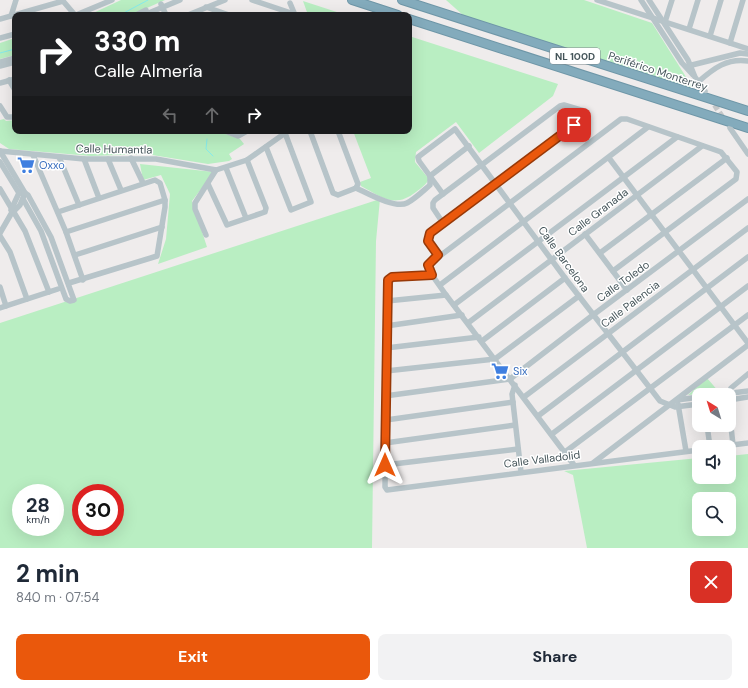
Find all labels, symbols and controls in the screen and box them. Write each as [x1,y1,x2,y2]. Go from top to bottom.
text: 330 m [94,23,180,60]
icon: right [28,28,80,80]
road number: NL 100D [550,48,600,64]
street label: Periférico Monterrey [606,48,710,94]
text: Calle Almería [94,59,202,83]
icon: left [159,104,181,126]
icon: ahead [201,104,223,126]
icon: right [243,104,265,126]
pin [557,108,591,142]
icon: arrive [563,114,585,136]
street label: Calle Humantla [76,141,152,157]
supermarket icon: Oxxo [16,155,36,175]
place label: Oxxo [39,158,65,172]
street label: Calle Granada [565,185,631,239]
street label: Calle Barcelona [535,223,593,295]
street label: Calle Toledo [594,257,652,305]
street label: Calle Palencia [598,277,662,331]
supermarket icon: Six [490,361,510,381]
place label: Six [513,364,528,378]
north arrow [692,388,736,432]
map controls [692,388,736,536]
button: sound [692,440,736,484]
position arrow [364,444,406,486]
street label: Calle Valladolid [503,447,581,471]
speed limit sign: 30 [72,484,124,536]
text: 28 [26,492,50,518]
button: search [692,492,736,536]
text: km/h [26,513,50,526]
text: 2 min [16,558,79,589]
button: close [690,561,732,603]
text: 840 m · 07:54 [16,589,99,606]
button: Exit [16,634,370,680]
button: Share [378,634,732,680]

